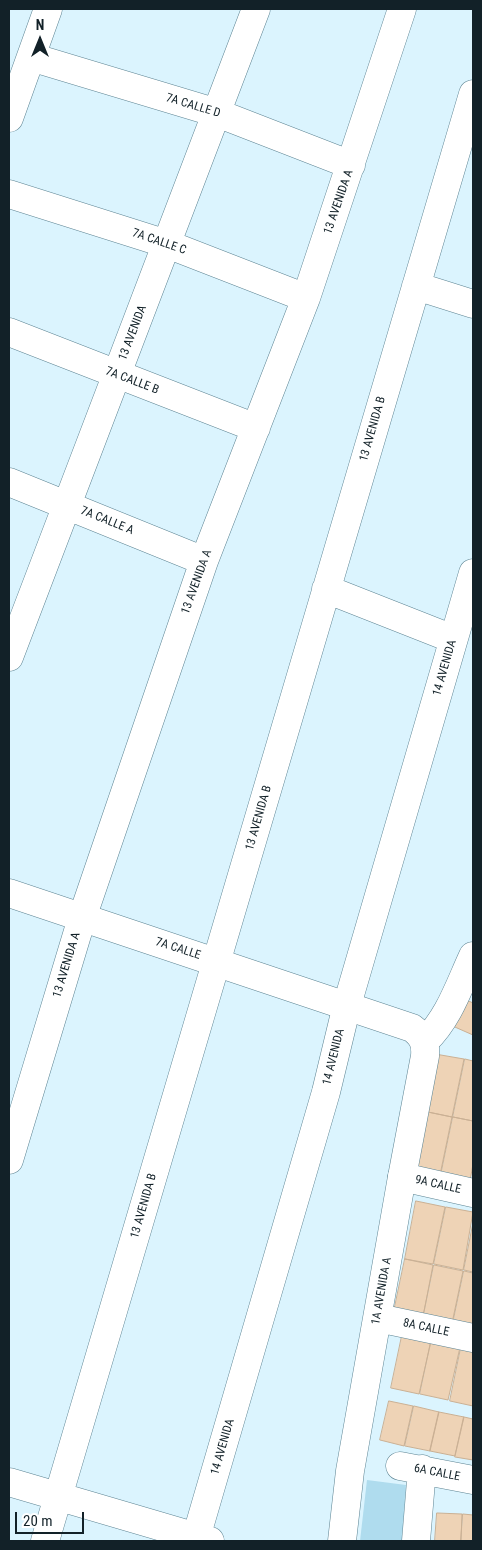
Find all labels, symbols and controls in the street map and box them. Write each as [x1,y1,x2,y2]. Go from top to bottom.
north arrow [15,15,65,65]
text: N [36,17,44,33]
street label: 7A CALLE D [164,91,222,121]
street label: 13 AVENIDA A [321,168,357,236]
street label: 7A CALLE C [130,226,188,258]
street label: 13 AVENIDA [116,303,150,363]
street label: 7A CALLE B [103,364,161,398]
street label: 13 AVENIDA B [357,395,389,463]
street label: 7A CALLE A [78,504,136,538]
street label: 13 AVENIDA A [179,548,215,616]
street label: 14 AVENIDA [430,638,460,698]
street label: 13 AVENIDA B [243,784,275,852]
street label: 13 AVENIDA A [50,931,84,999]
street label: 7A CALLE [154,935,202,963]
street label: 14 AVENIDA [320,1027,348,1087]
street label: 13 AVENIDA B [128,1172,160,1240]
street label: 9A CALLE [414,1173,462,1197]
street label: 1A AVENIDA A [369,1256,395,1326]
street label: 8A CALLE [402,1316,450,1340]
street label: 14 AVENIDA [208,1417,238,1477]
street label: 6A CALLE [413,1461,461,1485]
scale bar [18,1502,86,1534]
text: 20 m [23,1512,53,1530]

